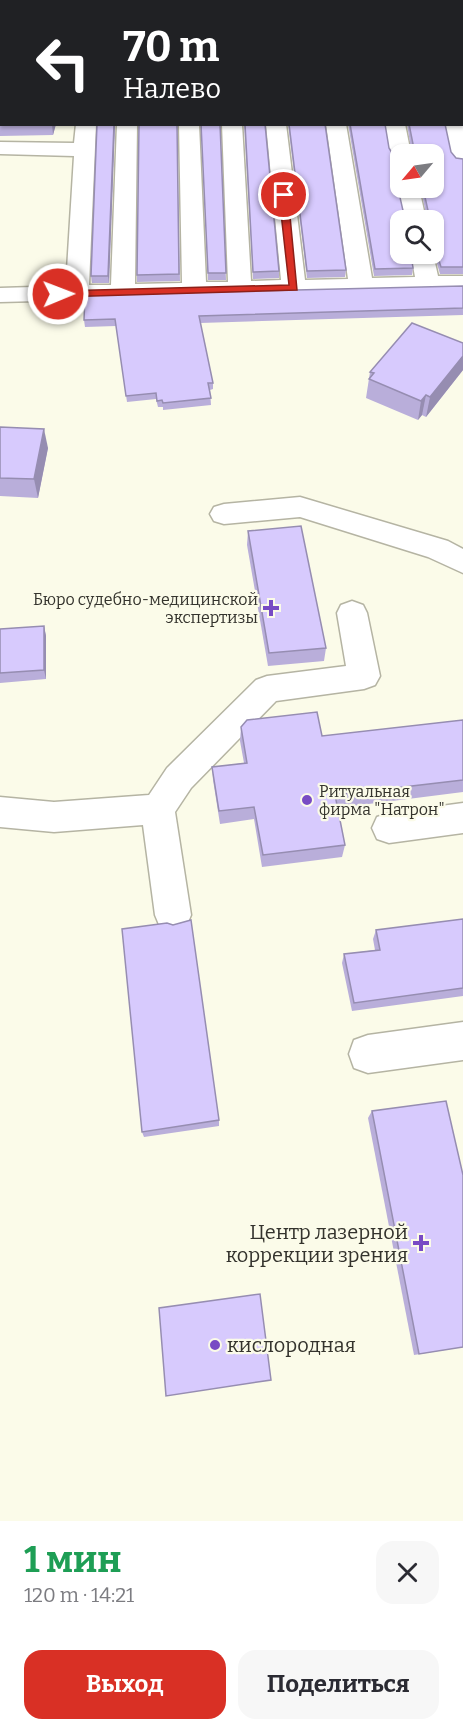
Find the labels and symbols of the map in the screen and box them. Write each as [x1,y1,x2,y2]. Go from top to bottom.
north arrow [390,144,444,198]
pin [258,169,309,220]
position arrow [26,262,90,326]
place label: Бюро судебно-медицинской экспертизы [33,590,258,627]
marker: Бюро судебно-медицинской экспертизы [262,599,280,617]
place label: Ритуальная фирма "Натрон" [319,782,445,819]
marker: Ритуальная фирма "Натрон" [300,793,314,807]
place label: Центр лазерной коррекции зрения [226,1220,408,1267]
marker: Центр лазерной коррекции зрения [412,1234,430,1252]
place label: кислородная [227,1333,356,1357]
marker: кислородная [208,1338,222,1352]

